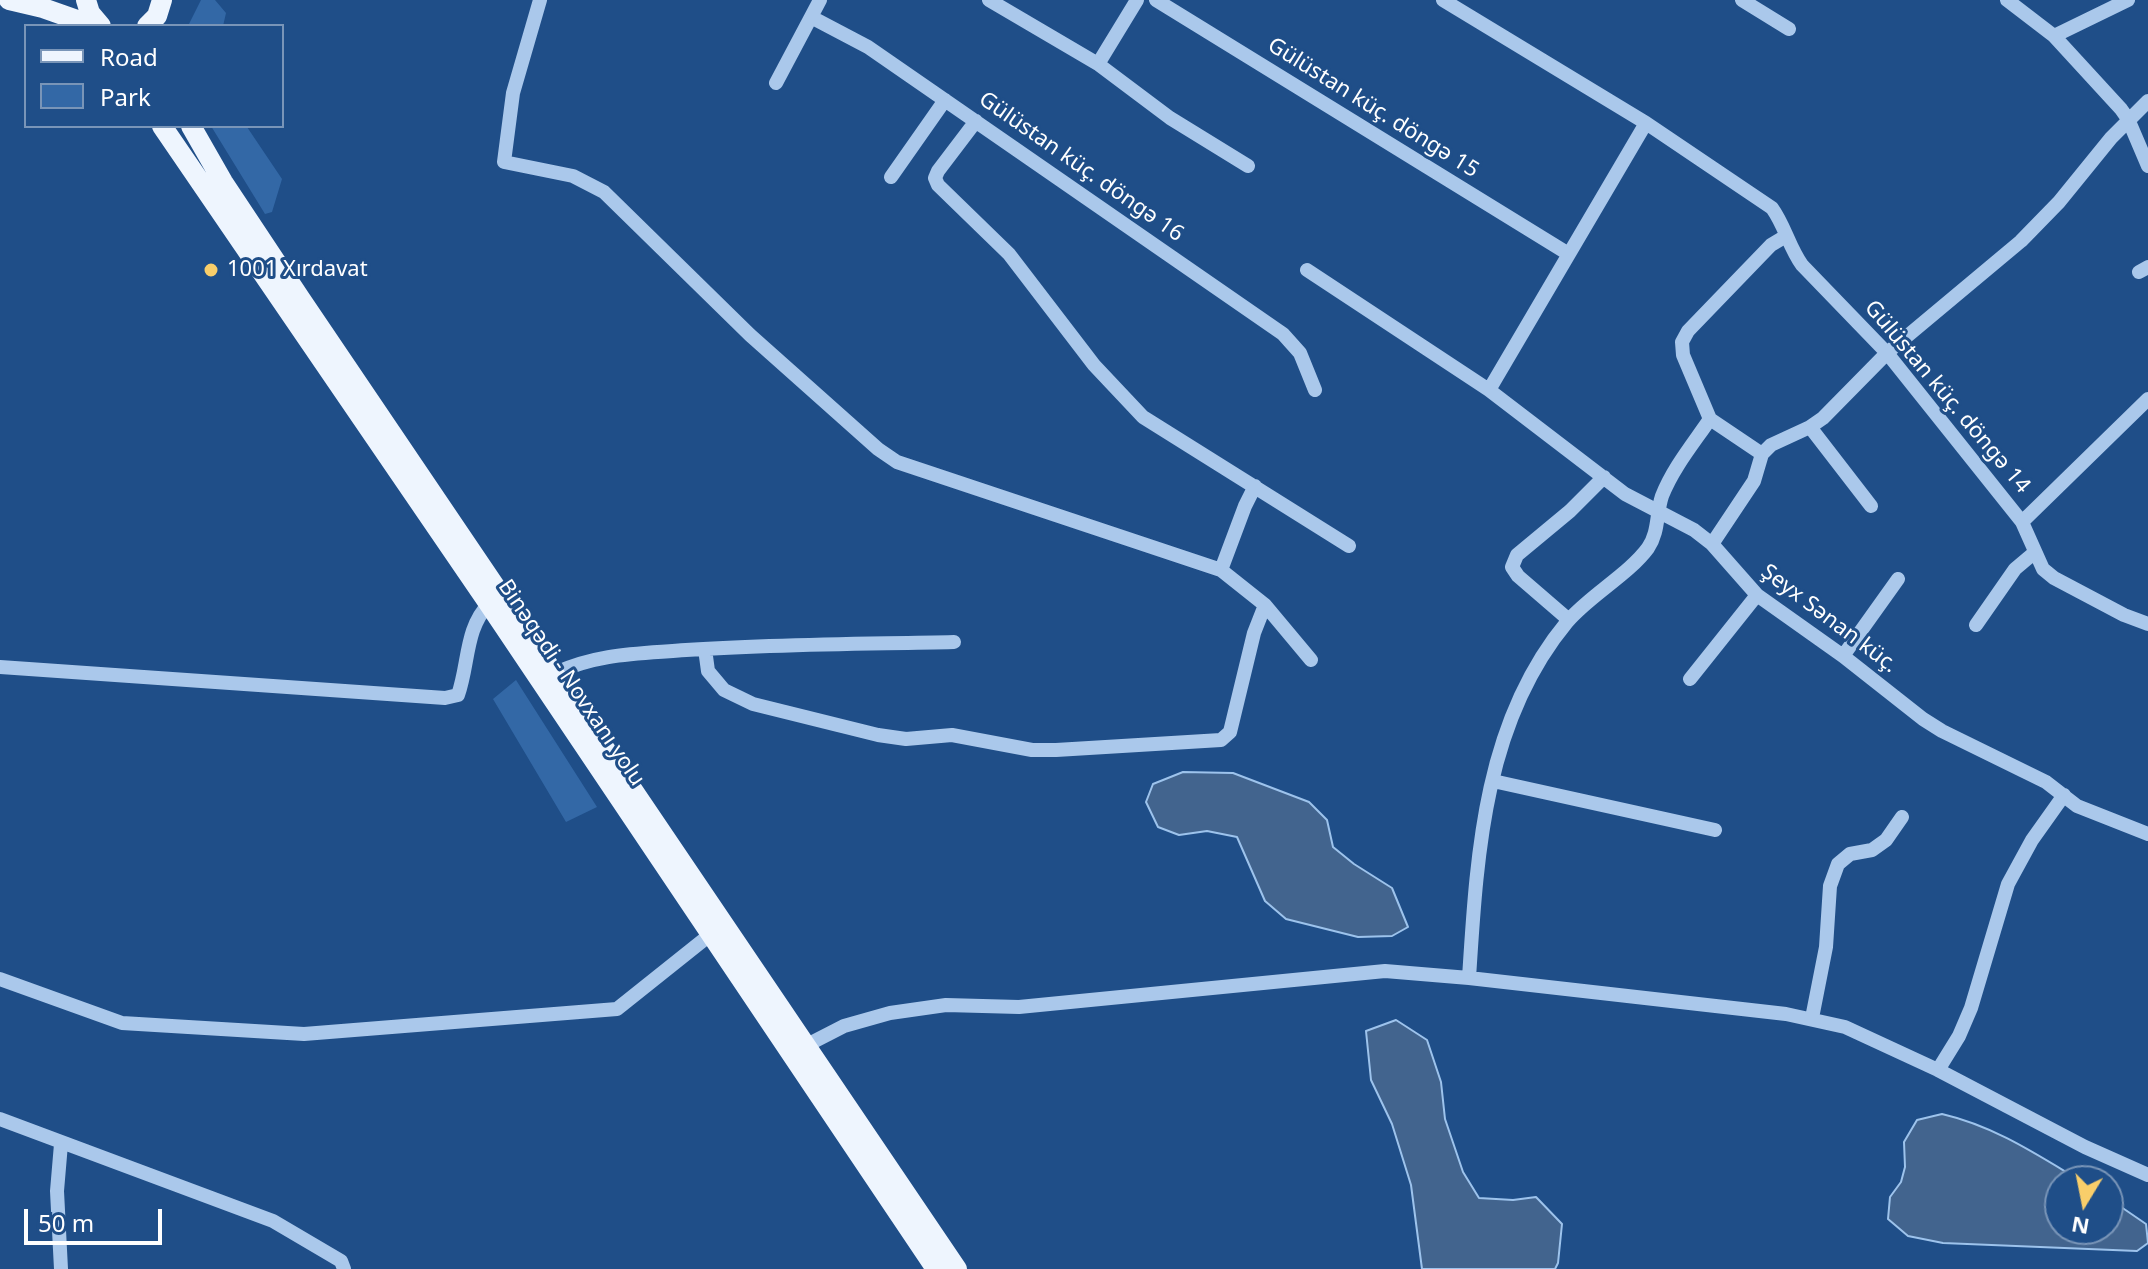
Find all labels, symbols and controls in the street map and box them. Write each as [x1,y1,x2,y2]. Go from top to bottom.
legend [24,24,284,128]
street label: Gülüstan küç. döngə 15 [1263,32,1483,184]
text: Road [100,40,158,73]
text: Park [100,80,151,113]
street label: Gülüstan küç. döngə 16 [974,86,1188,248]
place label: 1001 Xırdavat [227,257,368,283]
marker: 1001 Xırdavat [202,261,220,279]
street label: Gülüstan küç. döngə 14 [1859,295,2035,499]
street label: Şeyx Sənan küç. [1756,559,1902,679]
street label: Binəqədi - Novxanı yolu [492,575,650,791]
north arrow [2044,1165,2124,1245]
scale bar [28,1193,166,1243]
text: 50 m [38,1206,94,1239]
text: N [2069,1210,2092,1243]

